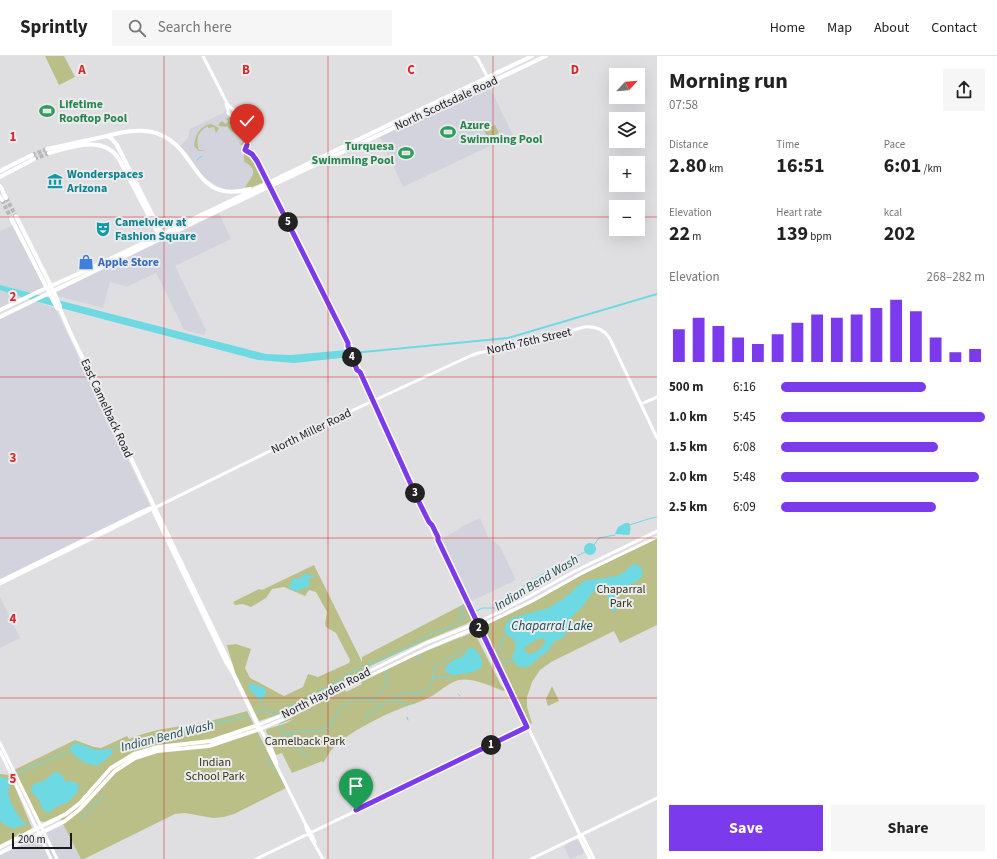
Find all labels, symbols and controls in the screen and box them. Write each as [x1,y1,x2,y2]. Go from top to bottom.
search box [112,10,392,46]
text: Sprintly [20,14,88,41]
icon: search [126,17,148,39]
text: Search here [158,17,232,38]
text: Home [770,18,805,38]
text: Map [827,18,852,38]
text: About [874,18,909,38]
text: Contact [931,18,977,38]
text: A [77,61,86,79]
text: B [242,61,250,79]
text: C [407,61,415,79]
text: D [571,61,579,79]
text: Morning run [669,65,788,97]
north arrow [609,68,645,104]
map controls [609,68,645,236]
button: share [943,69,985,111]
street label: North Scottsdale Road [392,72,501,135]
place label: Lifetime Rooftop Pool [59,96,128,127]
text: 07:58 [669,96,698,114]
sports icon: Lifetime Rooftop Pool [38,102,56,120]
pin [230,104,264,145]
icon: check [236,110,258,132]
button: layers [609,112,645,148]
place label: Azure Swimming Pool [459,117,543,148]
sports icon: Azure Swimming Pool [439,123,457,141]
text: 1 [10,128,17,146]
text: Distance [669,137,708,152]
text: Time [776,137,800,152]
text: Pace [884,137,905,152]
place label: Turquesa Swimming Pool [312,138,395,169]
sports icon: Turquesa Swimming Pool [397,144,415,162]
text: 2.80 [669,152,707,180]
text: 16:51 [776,152,825,180]
text: 6:01 [884,152,921,180]
button: + [609,156,645,192]
text: km [707,161,723,176]
text: /km [921,161,942,176]
place label: Wonderspaces Arizona [66,166,143,197]
museum icon: Wonderspaces Arizona [46,172,64,190]
button: − [609,200,645,236]
text: Elevation [669,205,712,220]
text: Heart rate [776,205,822,220]
text: kcal [884,205,902,220]
pin: 5 [278,212,298,232]
place label: Camelview at Fashion Square [115,214,196,245]
text: 5 [285,214,291,229]
theatre icon: Camelview at Fashion Square [94,220,112,238]
text: 22 [669,220,690,248]
text: 139 [776,220,808,248]
text: 202 [884,220,915,248]
text: m [690,229,701,244]
text: bpm [808,229,832,244]
shop icon: Apple Store [77,253,95,271]
place label: Apple Store [97,254,159,271]
text: Elevation [669,268,720,286]
text: 268–282 m [927,268,985,286]
text: 2 [10,288,17,306]
street label: North 76th Street [485,323,573,359]
pin: 4 [342,347,362,367]
text: 4 [349,349,355,364]
street label: East Camelback Road [76,356,137,461]
text: 500 m [669,378,703,396]
text: 6:16 [733,378,756,396]
street label: North Miller Road [268,405,354,458]
text: 1.0 km [669,408,708,426]
text: 5:45 [733,408,756,426]
text: 1.5 km [669,438,708,456]
text: 6:08 [733,438,756,456]
text: 3 [10,449,17,467]
text: 2.0 km [669,468,708,486]
text: 5:48 [733,468,756,486]
pin: 3 [405,483,425,503]
text: 3 [412,485,418,500]
text: 2.5 km [669,498,708,516]
text: 6:09 [733,498,756,516]
water label: Indian Bend Wash [491,551,582,615]
park label: Chaparral Park [596,581,646,612]
text: 4 [10,610,17,628]
water label: Chaparral Lake [511,617,593,635]
pin: 2 [469,618,489,638]
text: 2 [476,620,482,635]
street label: North Hayden Road [279,664,374,723]
water label: Indian Bend Wash [119,716,216,756]
park label: Camelback Park [265,733,345,750]
pin: 1 [481,735,501,755]
text: 1 [488,737,494,752]
park label: Indian School Park [185,754,245,785]
pin [339,769,373,810]
text: 5 [10,770,17,788]
icon: arrive [345,775,367,797]
button: Save [669,805,823,851]
button: Share [831,805,985,851]
scale bar [12,831,72,850]
text: 200 m [18,832,46,847]

